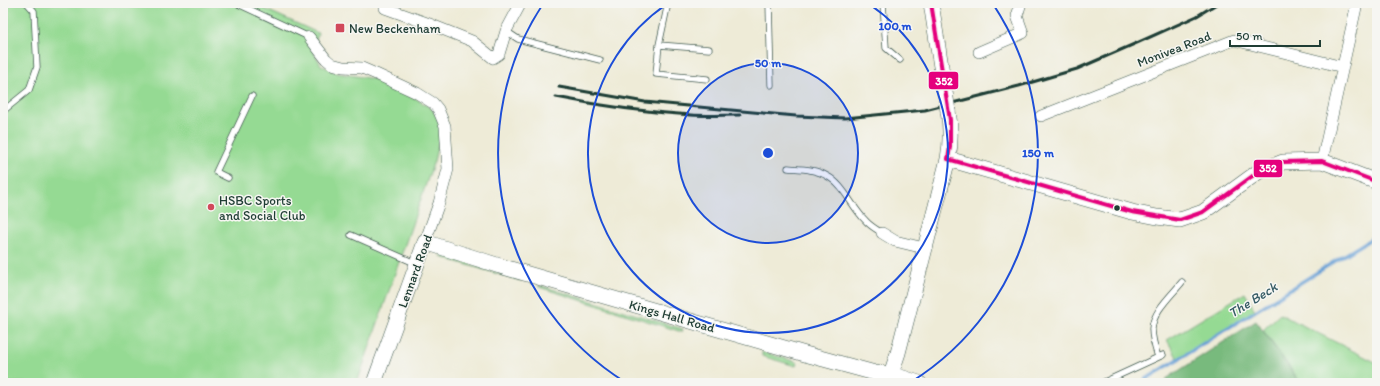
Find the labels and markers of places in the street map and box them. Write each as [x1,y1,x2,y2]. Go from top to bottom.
place label: New Beckenham [349,21,441,36]
marker: New Beckenham [334,22,346,34]
centre of rings [761,146,775,160]
place label: HSBC Sports and Social Club [219,193,306,223]
marker: HSBC Sports and Social Club [206,202,216,212]
unlabelled marker [1112,203,1122,213]

